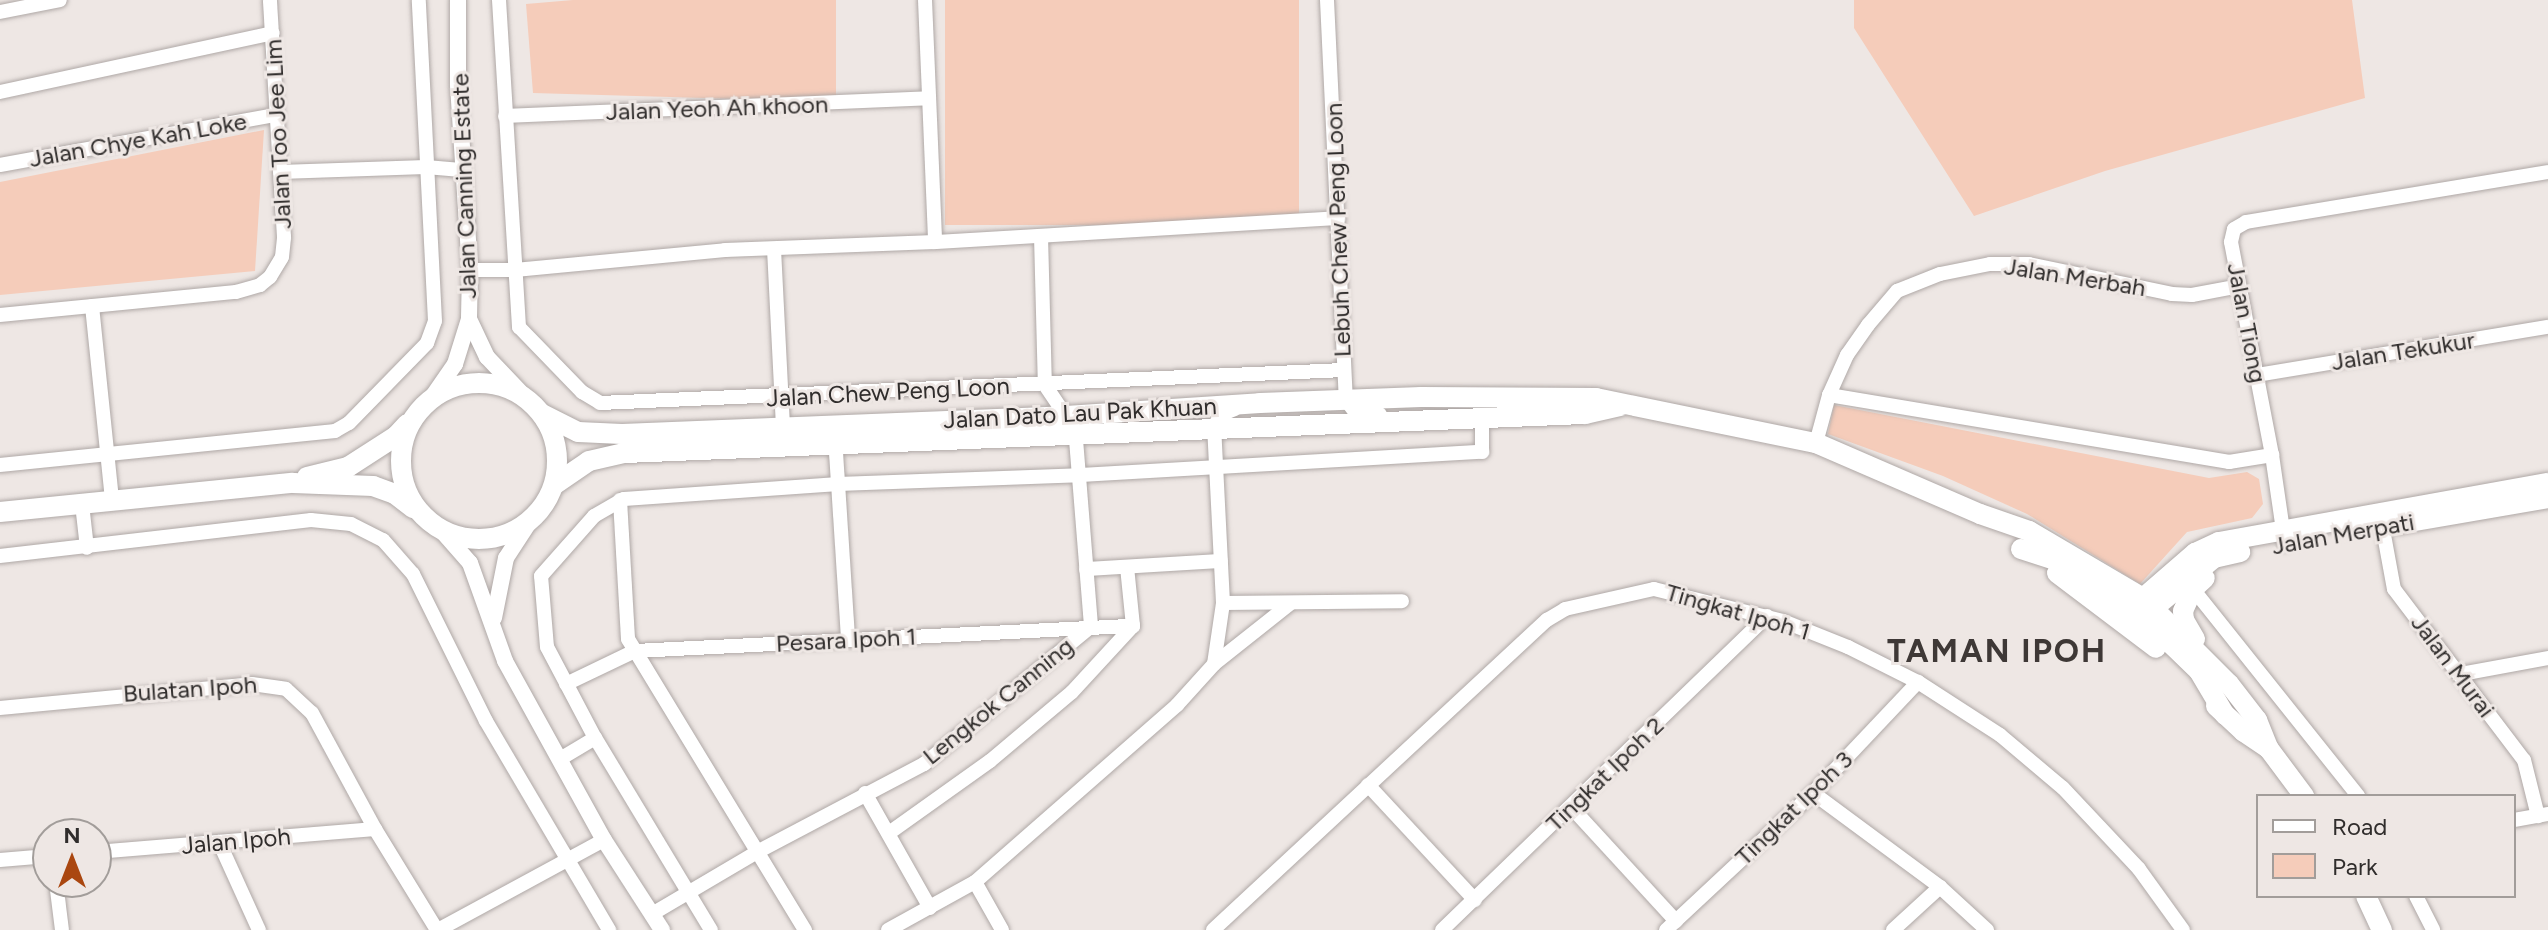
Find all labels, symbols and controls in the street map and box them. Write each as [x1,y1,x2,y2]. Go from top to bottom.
street label: Jalan Too Jee Lim [259,38,297,230]
street label: Jalan Canning Estate [446,73,482,299]
street label: Jalan Yeoh Ah khoon [605,90,829,126]
street label: Lebuh Chew Peng Loon [1319,102,1357,358]
street label: Jalan Chye Kah Loke [27,107,249,173]
street label: Jalan Merbah [2002,252,2148,302]
street label: Jalan Tiong [2221,261,2273,385]
street label: Jalan Tekukur [2329,325,2477,377]
street label: Jalan Chew Peng Loon [766,371,1010,413]
street label: Jalan Dato Lau Pak Khuan [943,391,1217,435]
street label: Jalan Merpati [2270,507,2416,561]
street label: Tingkat Ipoh 1 [1663,578,1813,646]
street label: Jalan Murai [2405,609,2501,723]
street label: Pesara Ipoh 1 [775,622,917,658]
street label: Lengkok Canning [917,632,1079,770]
district label: TAMAN IPOH [1887,632,2107,670]
street label: Bulatan Ipoh [122,670,258,708]
street label: Tingkat Ipoh 2 [1540,711,1670,837]
street label: Tingkat Ipoh 3 [1729,745,1859,871]
legend [2256,794,2516,898]
text: Road [2332,812,2387,841]
north arrow [32,818,112,898]
text: N [63,822,81,849]
street label: Jalan Ipoh [180,822,292,860]
text: Park [2332,852,2378,881]

